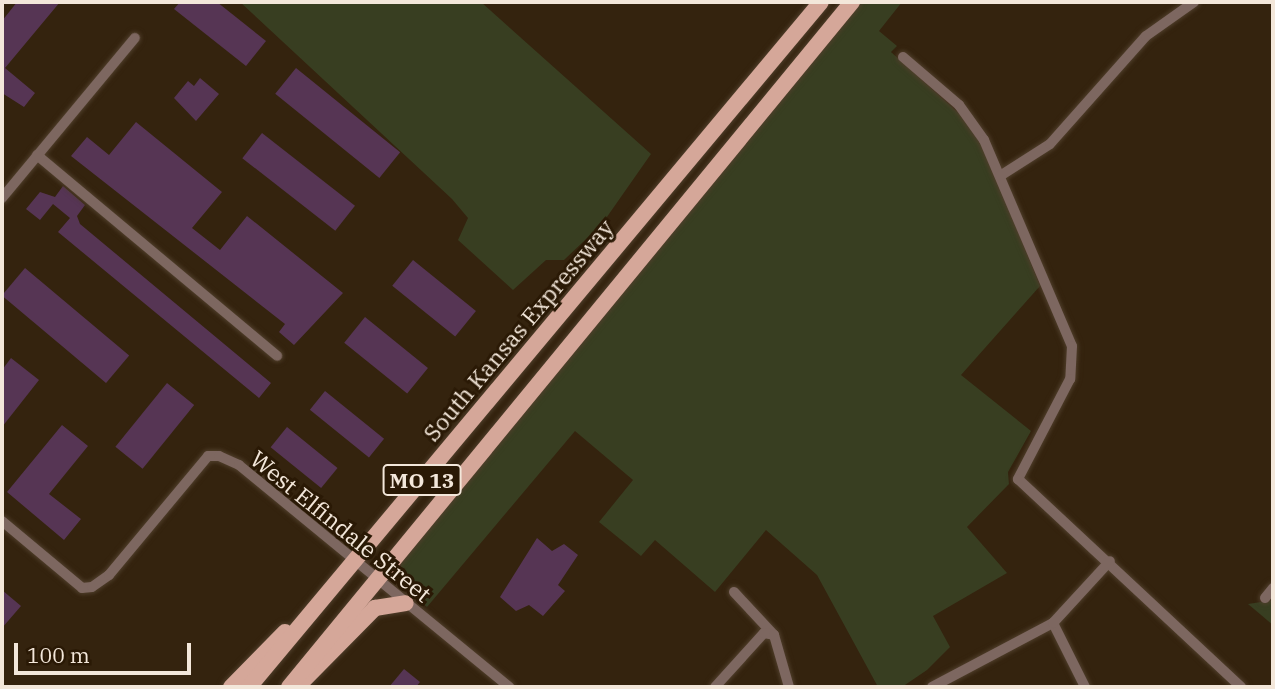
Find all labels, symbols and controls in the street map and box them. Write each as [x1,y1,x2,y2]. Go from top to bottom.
street label: South Kansas Expressway [417,214,619,446]
street label: West Elfindale Street [245,445,437,607]
road number: MO 13 [382,462,462,498]
scale bar [18,630,194,674]
text: 100 m [27,641,90,669]

